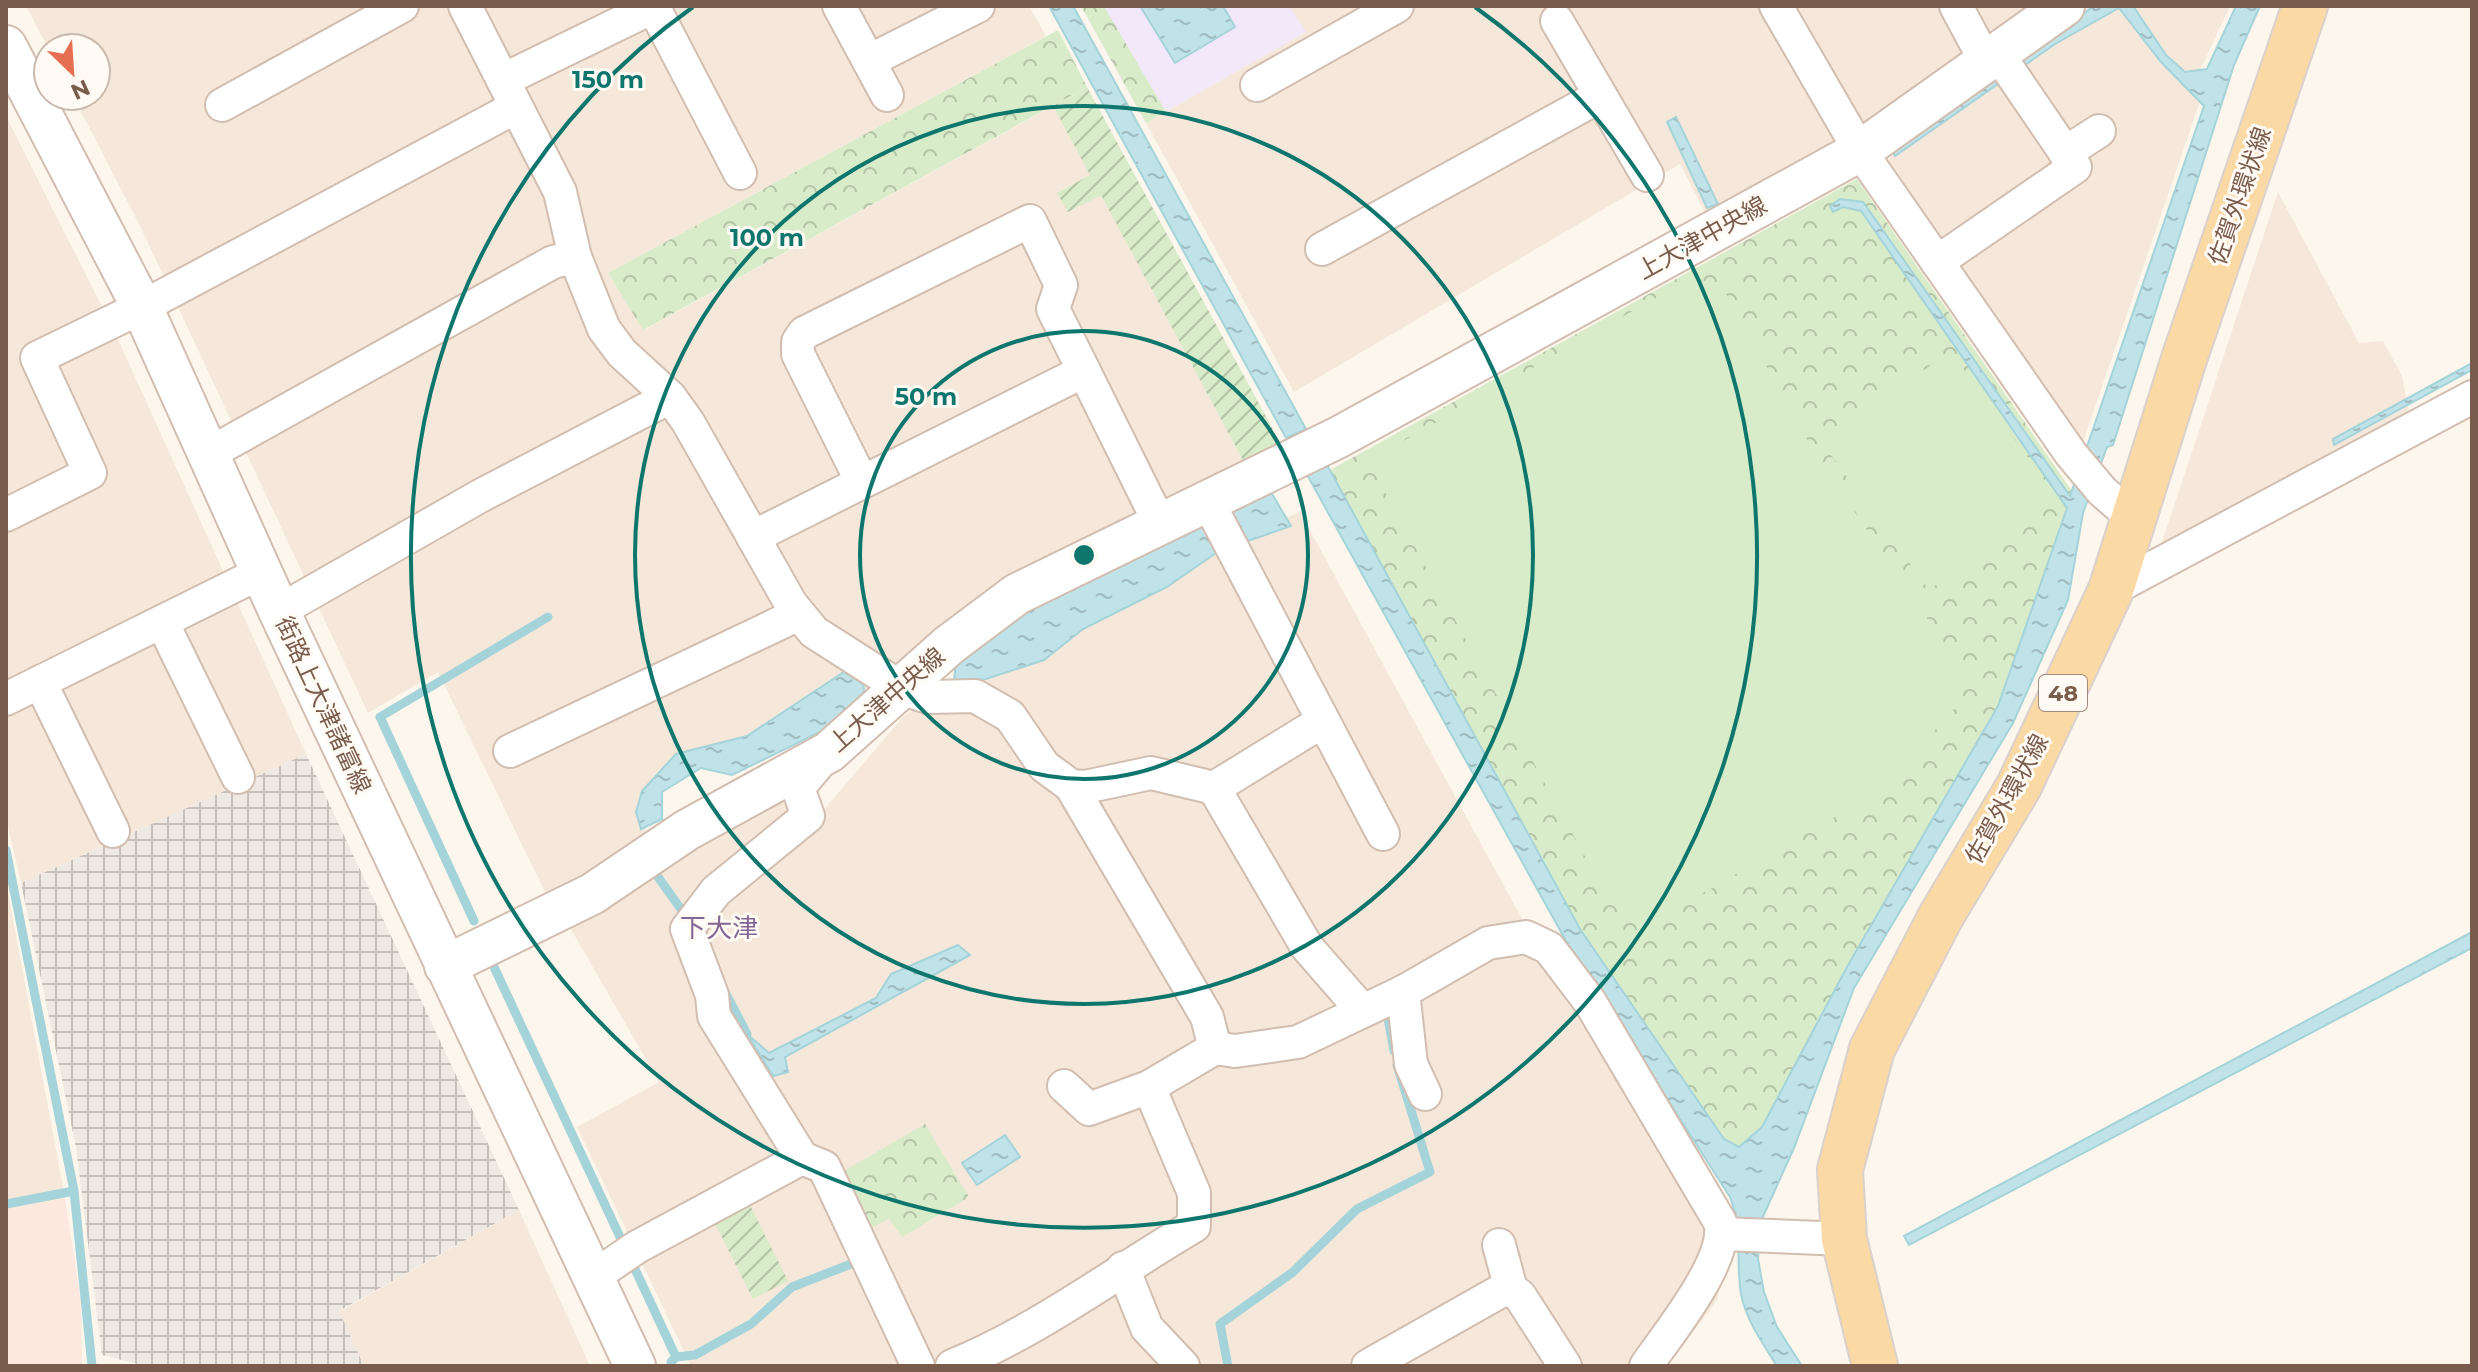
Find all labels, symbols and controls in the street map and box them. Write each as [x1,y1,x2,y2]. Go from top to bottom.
north arrow [32,32,112,112]
text: 150 m [572,65,644,94]
text: N [66,74,94,106]
street label: 佐賀外環状線 [2202,123,2277,269]
street label: 上大津中央線 [1632,190,1772,285]
text: 100 m [730,223,804,252]
text: 50 m [895,382,957,411]
centre of rings [1070,541,1098,569]
street label: 街路上大津諸富線 [270,612,377,798]
street label: 上大津中央線 [823,641,951,758]
road number: 48 [2039,675,2087,711]
street label: 佐賀外環状線 [1959,729,2054,869]
district label: 下大津 [680,912,758,944]

